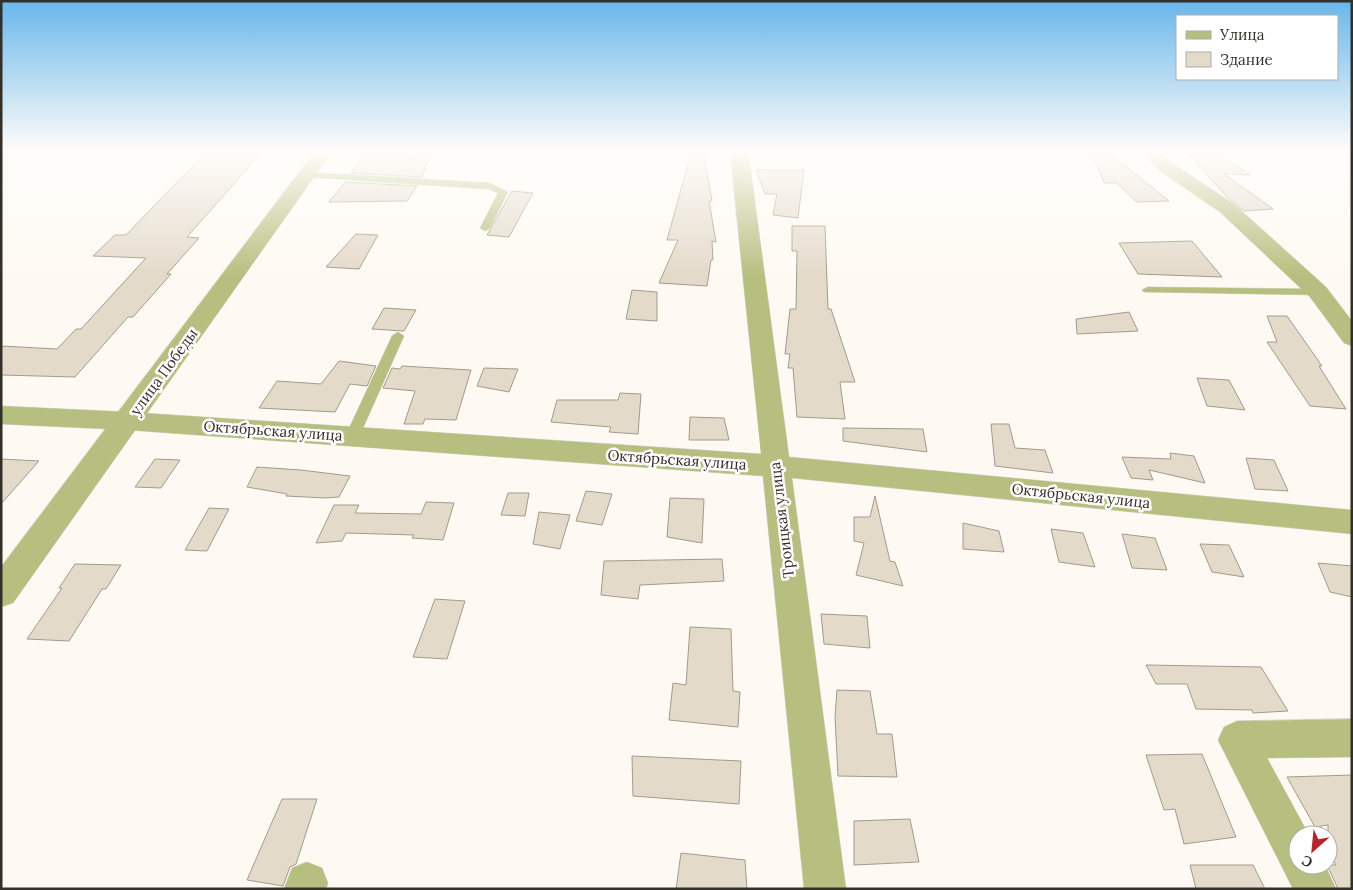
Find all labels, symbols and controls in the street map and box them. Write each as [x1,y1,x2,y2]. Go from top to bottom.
legend [1176,15,1338,80]
text: Улица [1219,25,1265,44]
text: Здание [1220,50,1273,69]
street label: улица Победы [126,324,202,419]
street label: Октябрьская улица [203,416,343,445]
street label: Октябрьская улица [607,445,747,474]
street label: Троицкая улица [765,461,798,579]
street label: Октябрьская улица [1011,479,1152,512]
north arrow [1288,825,1338,875]
text: С [1298,851,1315,872]

